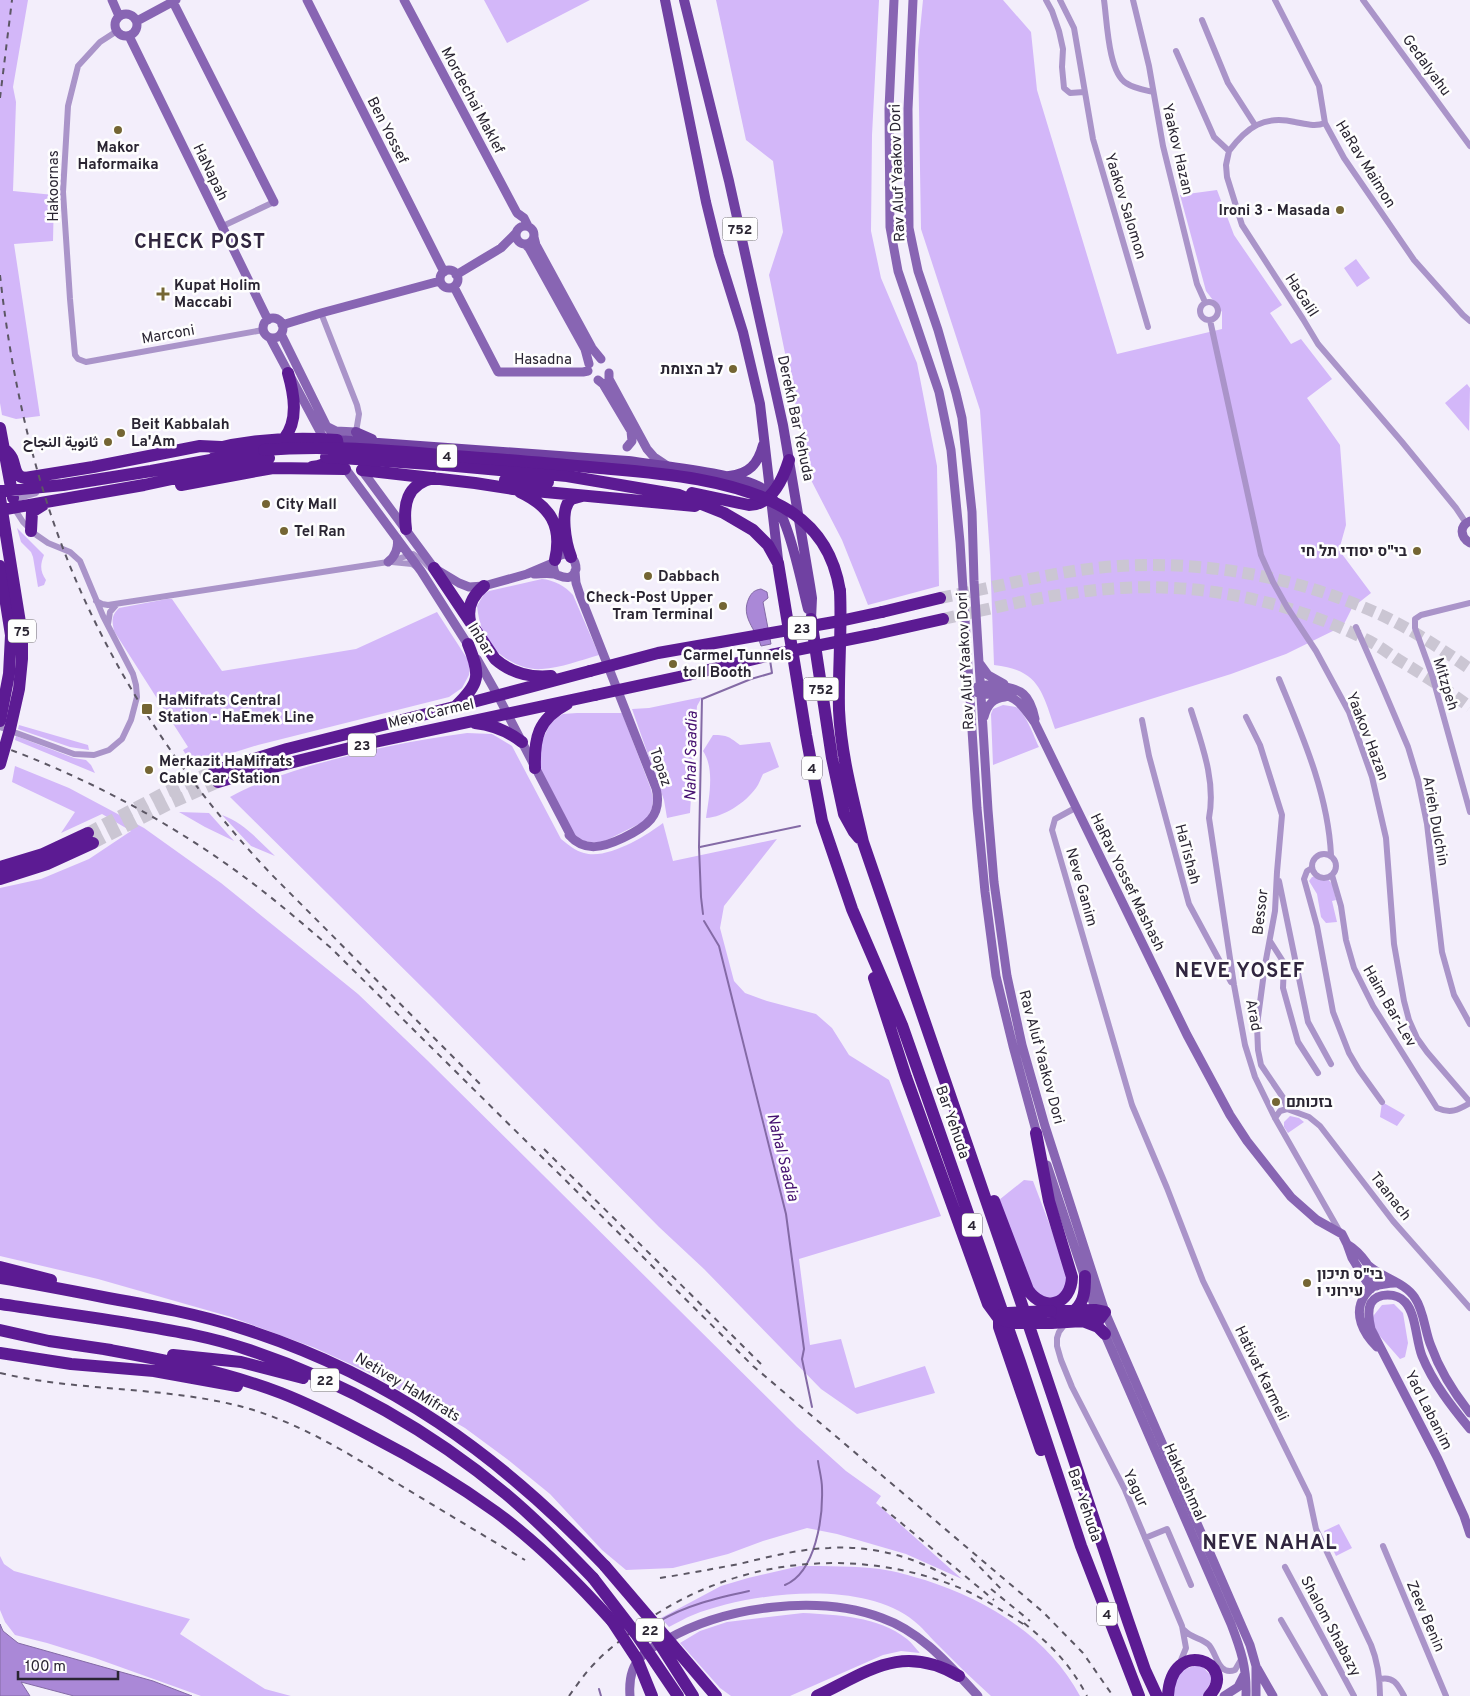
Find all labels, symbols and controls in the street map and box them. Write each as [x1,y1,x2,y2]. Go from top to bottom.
street label: Gedalyahu [1397,31,1454,100]
street label: Mordechai Maklef [436,44,508,157]
street label: Ben Yossef [362,94,412,167]
street label: Yaakov Hazan [1157,102,1196,197]
street label: Rav Aluf Yaakov Dori [887,104,910,242]
street label: HaRav Maimon [1330,117,1399,212]
marker: Makor Haformaika [112,124,124,136]
place label: Makor Haformaika [77,139,159,175]
street label: HaNapah [188,141,232,204]
street label: Hakoornas [45,150,64,222]
street label: Yaakov Salomon [1099,151,1150,262]
place label: Ironi 3 - Masada [1219,202,1330,221]
marker: Ironi 3 - Masada [1334,204,1346,216]
road number: 752 [722,218,758,240]
district label: CHECK POST [134,230,266,256]
street label: HaGalil [1280,271,1322,321]
place label: Kupat Holim Maccabi [174,277,261,313]
marker: Kupat Holim Maccabi [156,287,170,301]
street label: Marconi [140,321,196,349]
street label: Hasadna [514,351,572,370]
street label: Derekh Bar Yehuda [772,354,817,483]
place label: לב הצומת [661,361,723,380]
marker: לב הצומת [727,363,739,375]
place label: Beit Kabbalah La'Am [131,416,230,452]
marker: Beit Kabbalah La'Am [115,427,127,439]
place label: ثانوية النجاح [23,434,98,453]
marker: ثانوية النجاح [102,436,114,448]
road number: 4 [437,444,457,468]
place label: City Mall [276,496,337,515]
marker: City Mall [260,498,272,510]
place label: Tel Ran [294,523,345,542]
marker: Tel Ran [278,525,290,537]
place label: בי"ס יסודי תל חי [1301,543,1407,562]
marker: בי"ס יסודי תל חי [1411,545,1423,557]
place label: Dabbach [658,568,720,587]
marker: Dabbach [642,570,654,582]
place label: Check-Post Upper Tram Terminal [586,589,714,625]
street label: Rav Aluf Yaakov Dori [953,591,980,730]
marker: Check-Post Upper Tram Terminal [717,600,729,612]
road number: 23 [788,616,816,640]
road number: 75 [8,620,36,642]
street label: Inbar [462,620,497,660]
place label: Carmel Tunnels toll Booth [683,647,792,683]
street label: Mitzpeh [1428,656,1462,713]
marker: Carmel Tunnels toll Booth [667,658,679,670]
road number: 752 [804,678,838,701]
street label: Yaakov Hazan [1341,689,1392,784]
place label: HaMifrats Central Station - HaEmek Line [158,692,314,728]
street label: Mevo Carmel [386,695,476,734]
marker: HaMifrats Central Station - HaEmek Line [140,702,154,716]
water label: Nahal Saadia [681,710,703,801]
road number: 23 [348,734,376,756]
street label: Topaz [644,746,675,789]
place label: Merkazit HaMifrats Cable Car Station [159,753,293,789]
road number: 4 [802,756,822,780]
marker: Merkazit HaMifrats Cable Car Station [143,764,155,776]
street label: Arieh Dulchin [1417,775,1452,868]
street label: HaRav Yossef Mashash [1085,811,1168,955]
street label: HaTishah [1169,822,1204,887]
street label: Neve Ganim [1060,846,1101,929]
street label: Bessor [1249,888,1274,936]
district label: NEVE YOSEF [1175,959,1305,985]
street label: Haim Bar-Lev [1358,962,1420,1051]
street label: Rav Aluf Yaakov Dori [1013,988,1068,1127]
street label: Arad [1240,998,1265,1033]
street label: Bar Yehuda [930,1083,973,1162]
place label: בזכותם [1286,1094,1332,1113]
marker: בזכותם [1270,1096,1282,1108]
water label: Nahal Saadia [761,1111,803,1204]
street label: Taanach [1365,1169,1415,1225]
road number: 4 [962,1214,982,1236]
place label: בי"ס תיכון עירוני ו [1317,1266,1383,1302]
marker: בי"ס תיכון עירוני ו [1301,1277,1313,1289]
street label: Hativat Karmeli [1229,1323,1292,1424]
street label: Netivey HaMifrats [351,1349,463,1427]
road number: 22 [311,1368,339,1392]
street label: Yad Labanim [1400,1368,1456,1454]
street label: Hakhashmal [1158,1441,1209,1524]
street label: Bar Yehuda [1062,1466,1105,1545]
street label: Yagur [1118,1467,1152,1511]
district label: NEVE NAHAL [1202,1531,1338,1557]
street label: Shalom Shabazy [1295,1573,1364,1680]
street label: Zeev Benin [1401,1578,1448,1655]
road number: 4 [1097,1602,1117,1626]
road number: 22 [636,1618,664,1642]
scale bar [18,1648,118,1680]
text: 100 m [25,1658,66,1677]

